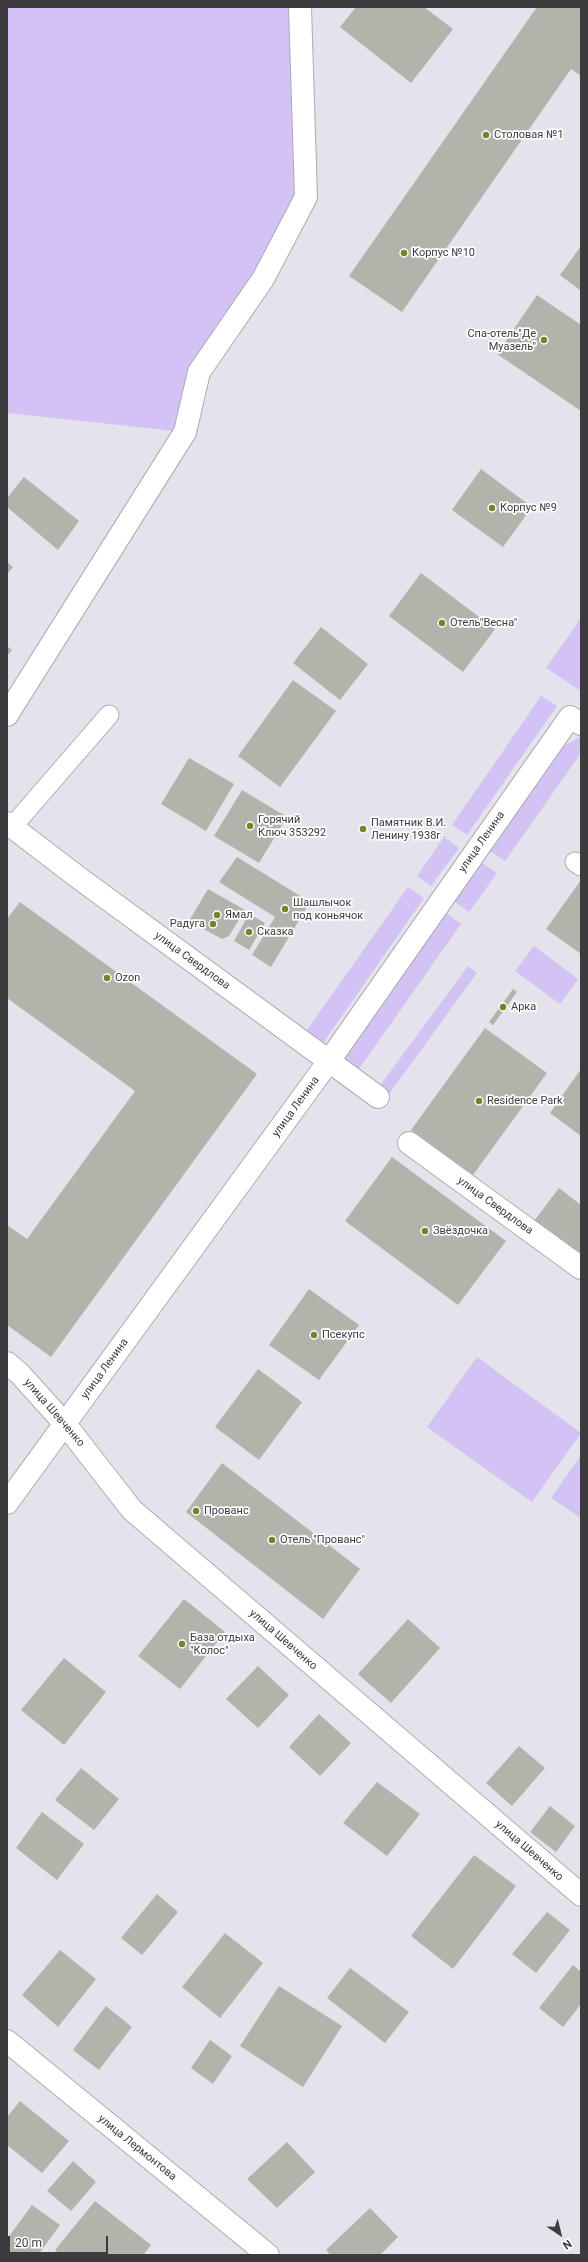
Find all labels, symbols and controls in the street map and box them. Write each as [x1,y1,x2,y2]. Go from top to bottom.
place label: Столовая №1 [494,128,564,142]
marker: Столовая №1 [481,130,491,140]
place label: Корпус №10 [412,246,475,260]
marker: Корпус №10 [399,248,409,258]
place label: Спа-отель"Де Муазель" [467,327,536,353]
marker: Спа-отель"Де Муазель" [539,335,549,345]
place label: Корпус №9 [500,501,557,515]
marker: Корпус №9 [487,503,497,513]
place label: Отель"Весна" [450,616,517,630]
marker: Отель"Весна" [437,618,447,628]
street label: улица Ленина [456,809,508,875]
place label: Горячий Ключ 353292 [258,813,326,839]
place label: Памятник В.И. Ленину 1938г [371,816,446,842]
marker: Горячий Ключ 353292 [245,821,255,831]
marker: Памятник В.И. Ленину 1938г [358,824,368,834]
place label: Шашлычок под коньячок [293,896,363,922]
marker: Шашлычок под коньячок [280,904,290,914]
place label: Ямал [225,908,253,922]
marker: Ямал [212,910,222,920]
place label: Радуга [170,917,205,931]
marker: Радуга [208,919,218,929]
place label: Сказка [257,925,294,939]
marker: Сказка [244,927,254,937]
street label: улица Свердлова [152,929,232,993]
place label: Ozon [115,971,140,985]
marker: Ozon [102,973,112,983]
place label: Арка [511,1000,536,1014]
marker: Арка [498,1002,508,1012]
street label: улица Ленина [270,1074,322,1140]
place label: Residence Park [487,1094,563,1108]
marker: Residence Park [474,1096,484,1106]
street label: улица Свердлова [455,1174,535,1238]
place label: Звёздочка [433,1224,488,1238]
marker: Звёздочка [420,1226,430,1236]
place label: Псекупс [322,1328,365,1342]
marker: Псекупс [309,1330,319,1340]
street label: улица Ленина [79,1336,131,1402]
street label: улица Шевченко [21,1376,87,1450]
place label: Прованс [204,1504,249,1518]
marker: Прованс [191,1506,201,1516]
place label: Отель "Прованс" [280,1533,365,1547]
marker: Отель "Прованс" [267,1535,277,1545]
street label: улица Шевченко [246,1607,320,1673]
place label: База отдыха "Колос" [190,1631,255,1657]
marker: База отдыха "Колос" [177,1639,187,1649]
street label: улица Шевченко [492,1818,566,1884]
street label: улица Лермонтова [95,2112,179,2184]
north arrow [540,2214,580,2254]
scale bar [10,2228,110,2254]
text: 20 m [15,2236,42,2250]
text: N [560,2237,574,2252]

